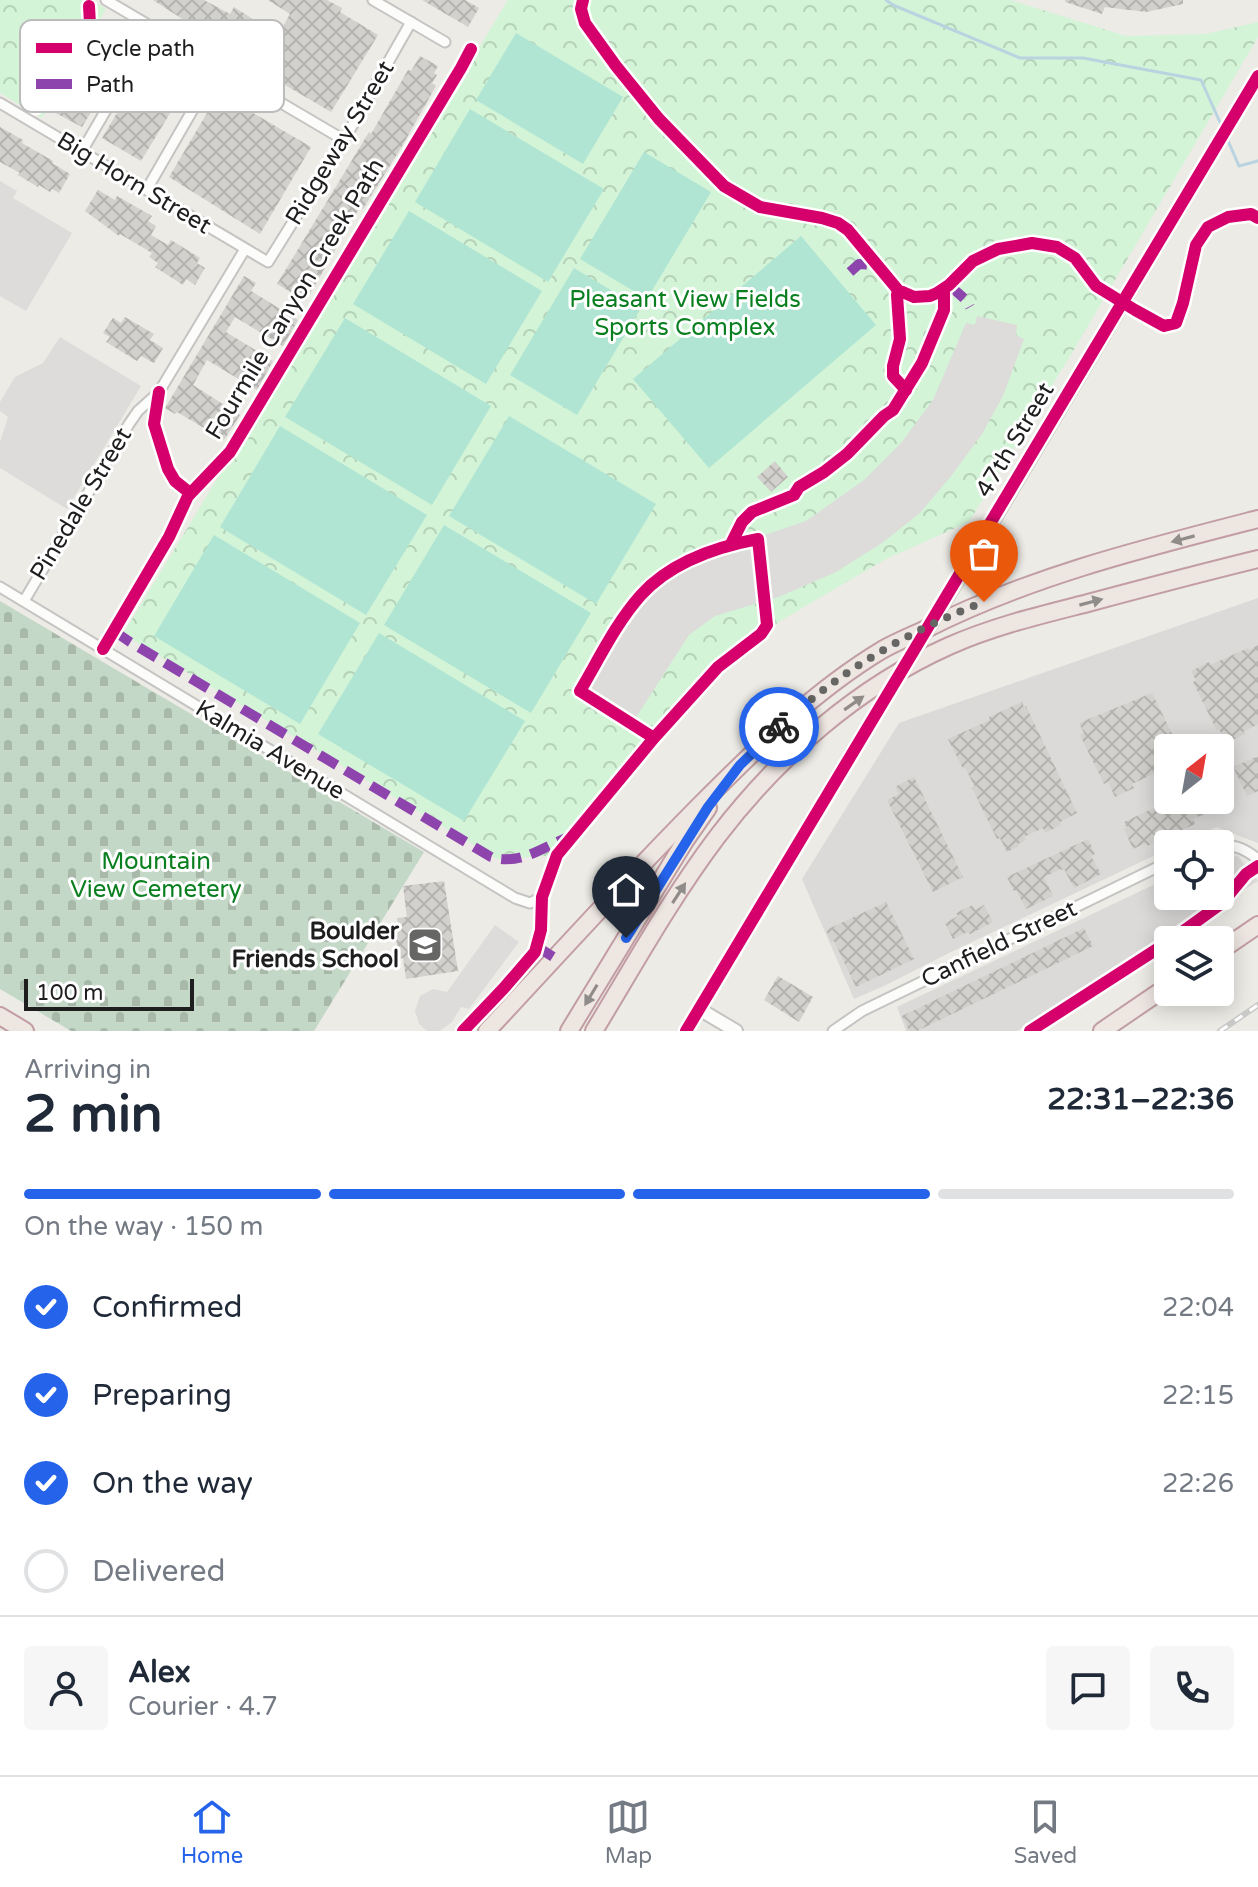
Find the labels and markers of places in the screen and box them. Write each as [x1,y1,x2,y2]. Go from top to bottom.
pin [950,520,1018,602]
pin [592,856,660,938]
place label: Boulder Friends School [231,917,400,974]
school or university icon: Boulder Friends School [406,926,444,964]

